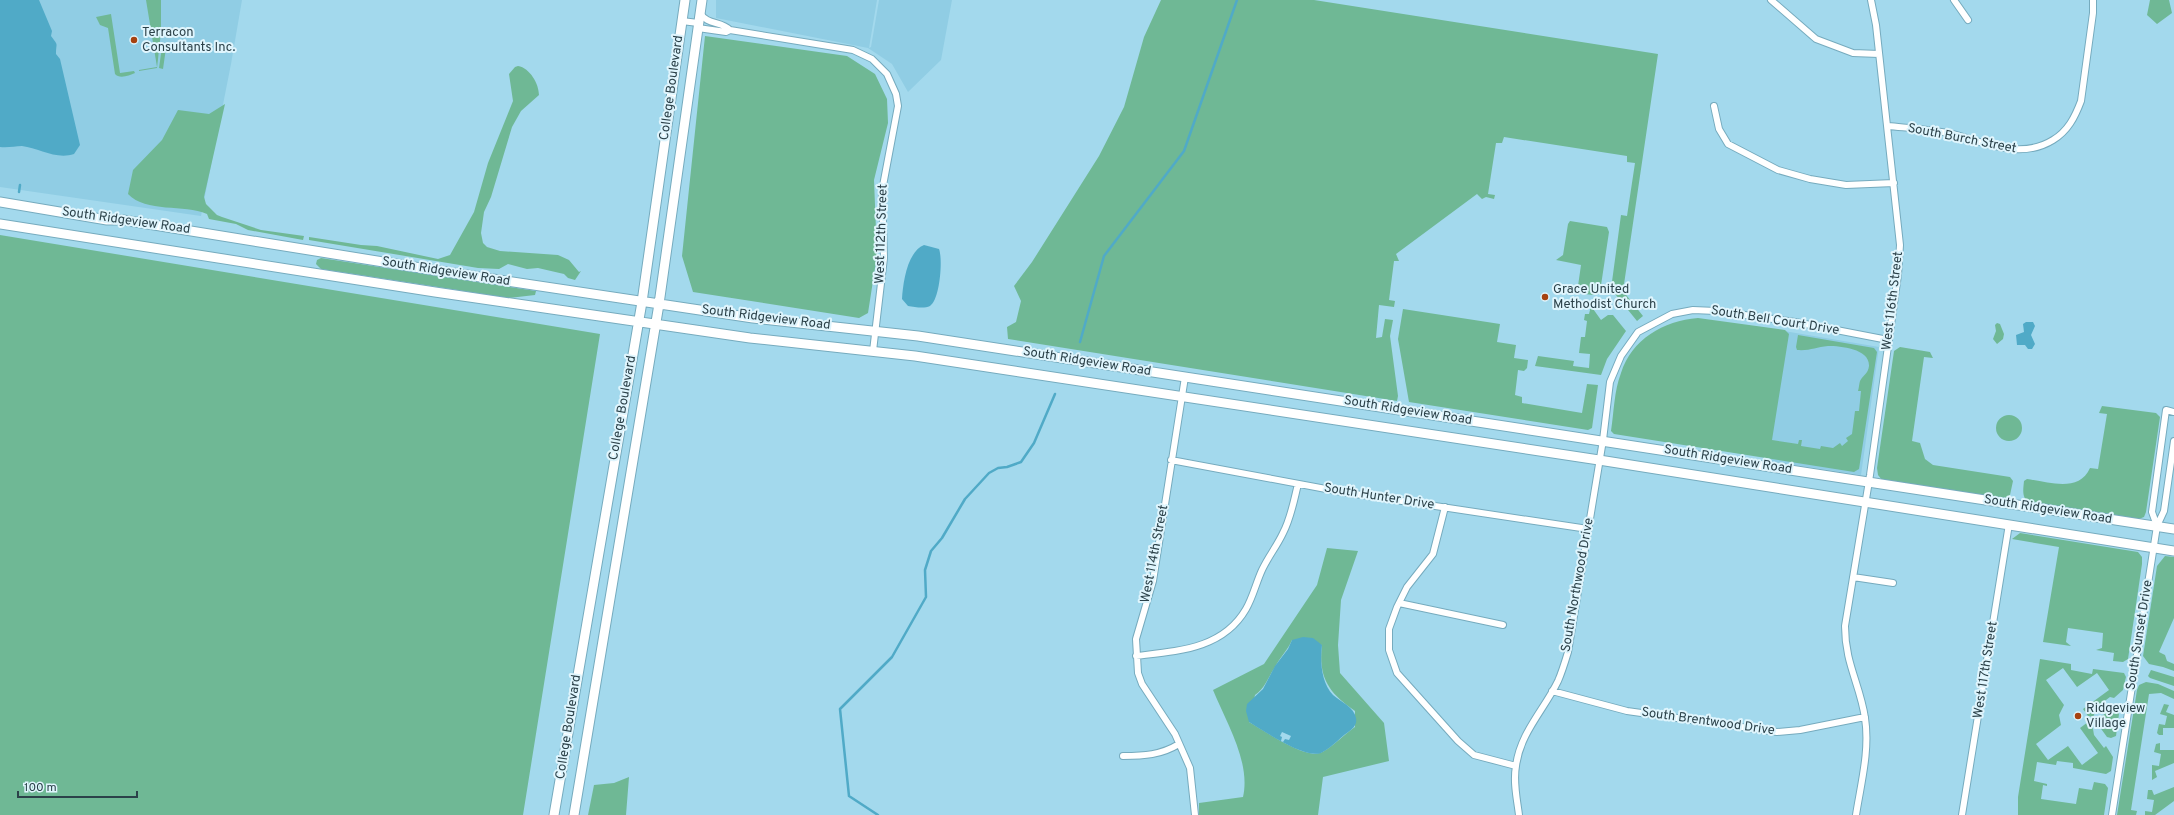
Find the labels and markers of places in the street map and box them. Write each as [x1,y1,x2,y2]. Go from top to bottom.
place label: Terracon Consultants Inc. [142,25,235,56]
marker: Terracon Consultants Inc. [129,35,139,45]
place label: Grace United Methodist Church [1553,282,1656,313]
marker: Grace United Methodist Church [1540,292,1550,302]
place label: Ridgeview Village [2086,701,2145,732]
marker: Ridgeview Village [2073,711,2083,721]

